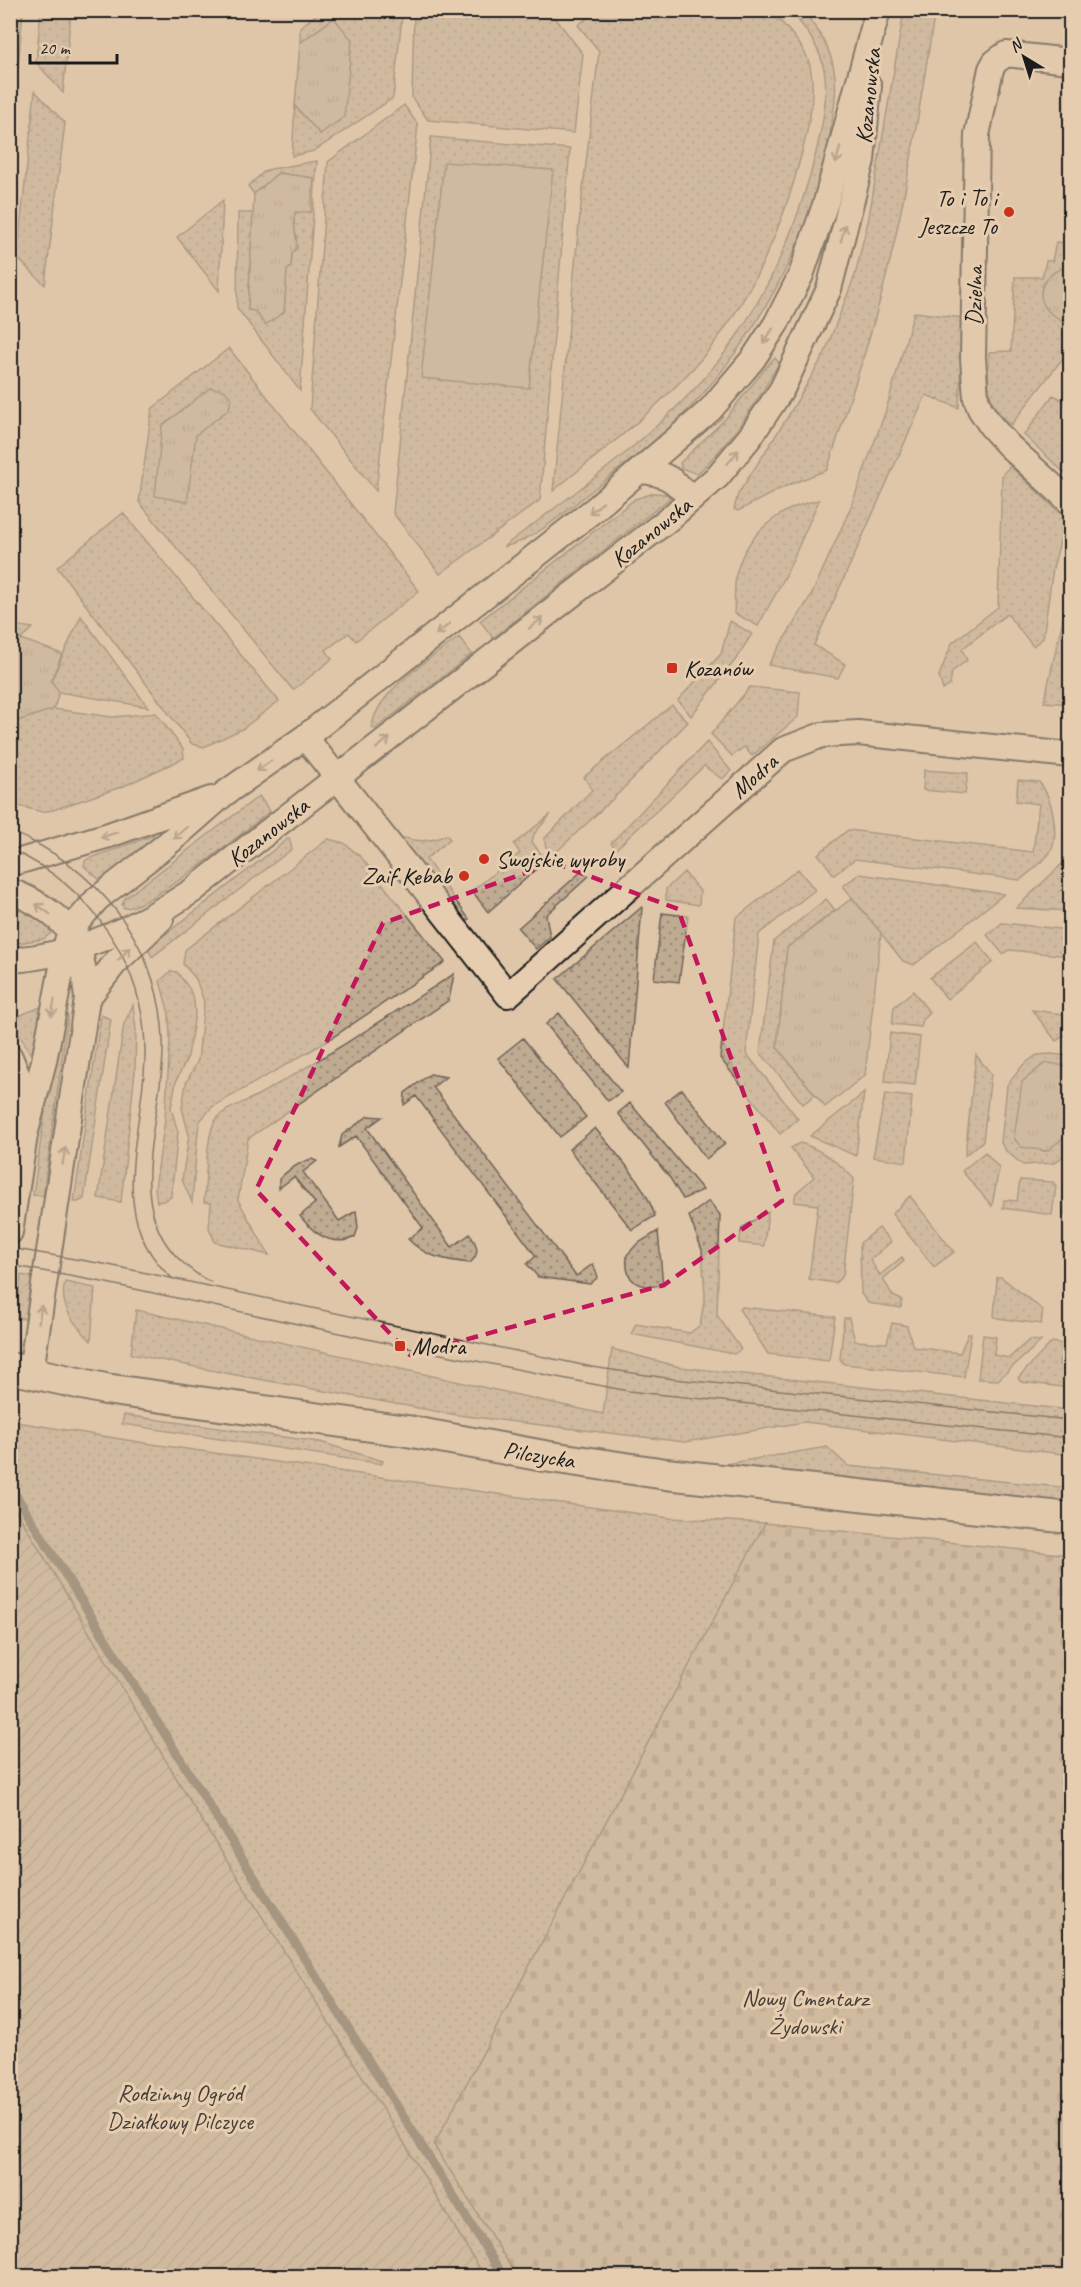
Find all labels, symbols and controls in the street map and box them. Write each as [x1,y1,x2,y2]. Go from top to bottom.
scale bar [30,27,117,65]
north arrow [994,27,1054,87]
text: N [1005,33,1028,57]
text: 20 m [39,37,72,59]
street label: Kozanowska [848,45,888,145]
one-way arrow [832,145,843,164]
place label: To i To i Jeszcze To [918,183,1000,241]
marker: To i To i Jeszcze To [1002,205,1016,219]
one-way arrow [838,224,850,243]
street label: Dzielna [958,264,990,326]
one-way arrow [762,327,774,344]
one-way arrow [727,450,740,466]
street label: Kozanowska [604,489,699,574]
one-way arrow [588,502,604,515]
one-way arrow [528,616,544,629]
one-way arrow [435,623,451,636]
place label: Kozanów [684,653,754,683]
marker: Kozanów [665,661,679,675]
one-way arrow [374,736,390,749]
street label: Modra [724,746,785,805]
one-way arrow [257,760,273,772]
street label: Kozanowska [221,790,316,873]
one-way arrow [173,826,188,840]
one-way arrow [100,830,119,841]
place label: Swojskie wyroby [496,844,626,874]
marker: Swojskie wyroby [477,852,491,866]
place label: Zaif Kebab [362,861,454,891]
marker: Zaif Kebab [457,869,471,883]
one-way arrow [35,903,51,915]
one-way arrow [117,946,132,961]
one-way arrow [48,998,59,1017]
one-way arrow [58,1147,69,1166]
one-way arrow [34,1304,45,1324]
place label: Modra [412,1331,467,1361]
marker: Modra [393,1339,407,1353]
street label: Pilczycka [501,1435,578,1476]
park label: Nowy Cmentarz Żydowski [742,1983,871,2041]
park label: Rodzinny Ogród Działkowy Pilczyce [107,2078,255,2136]

